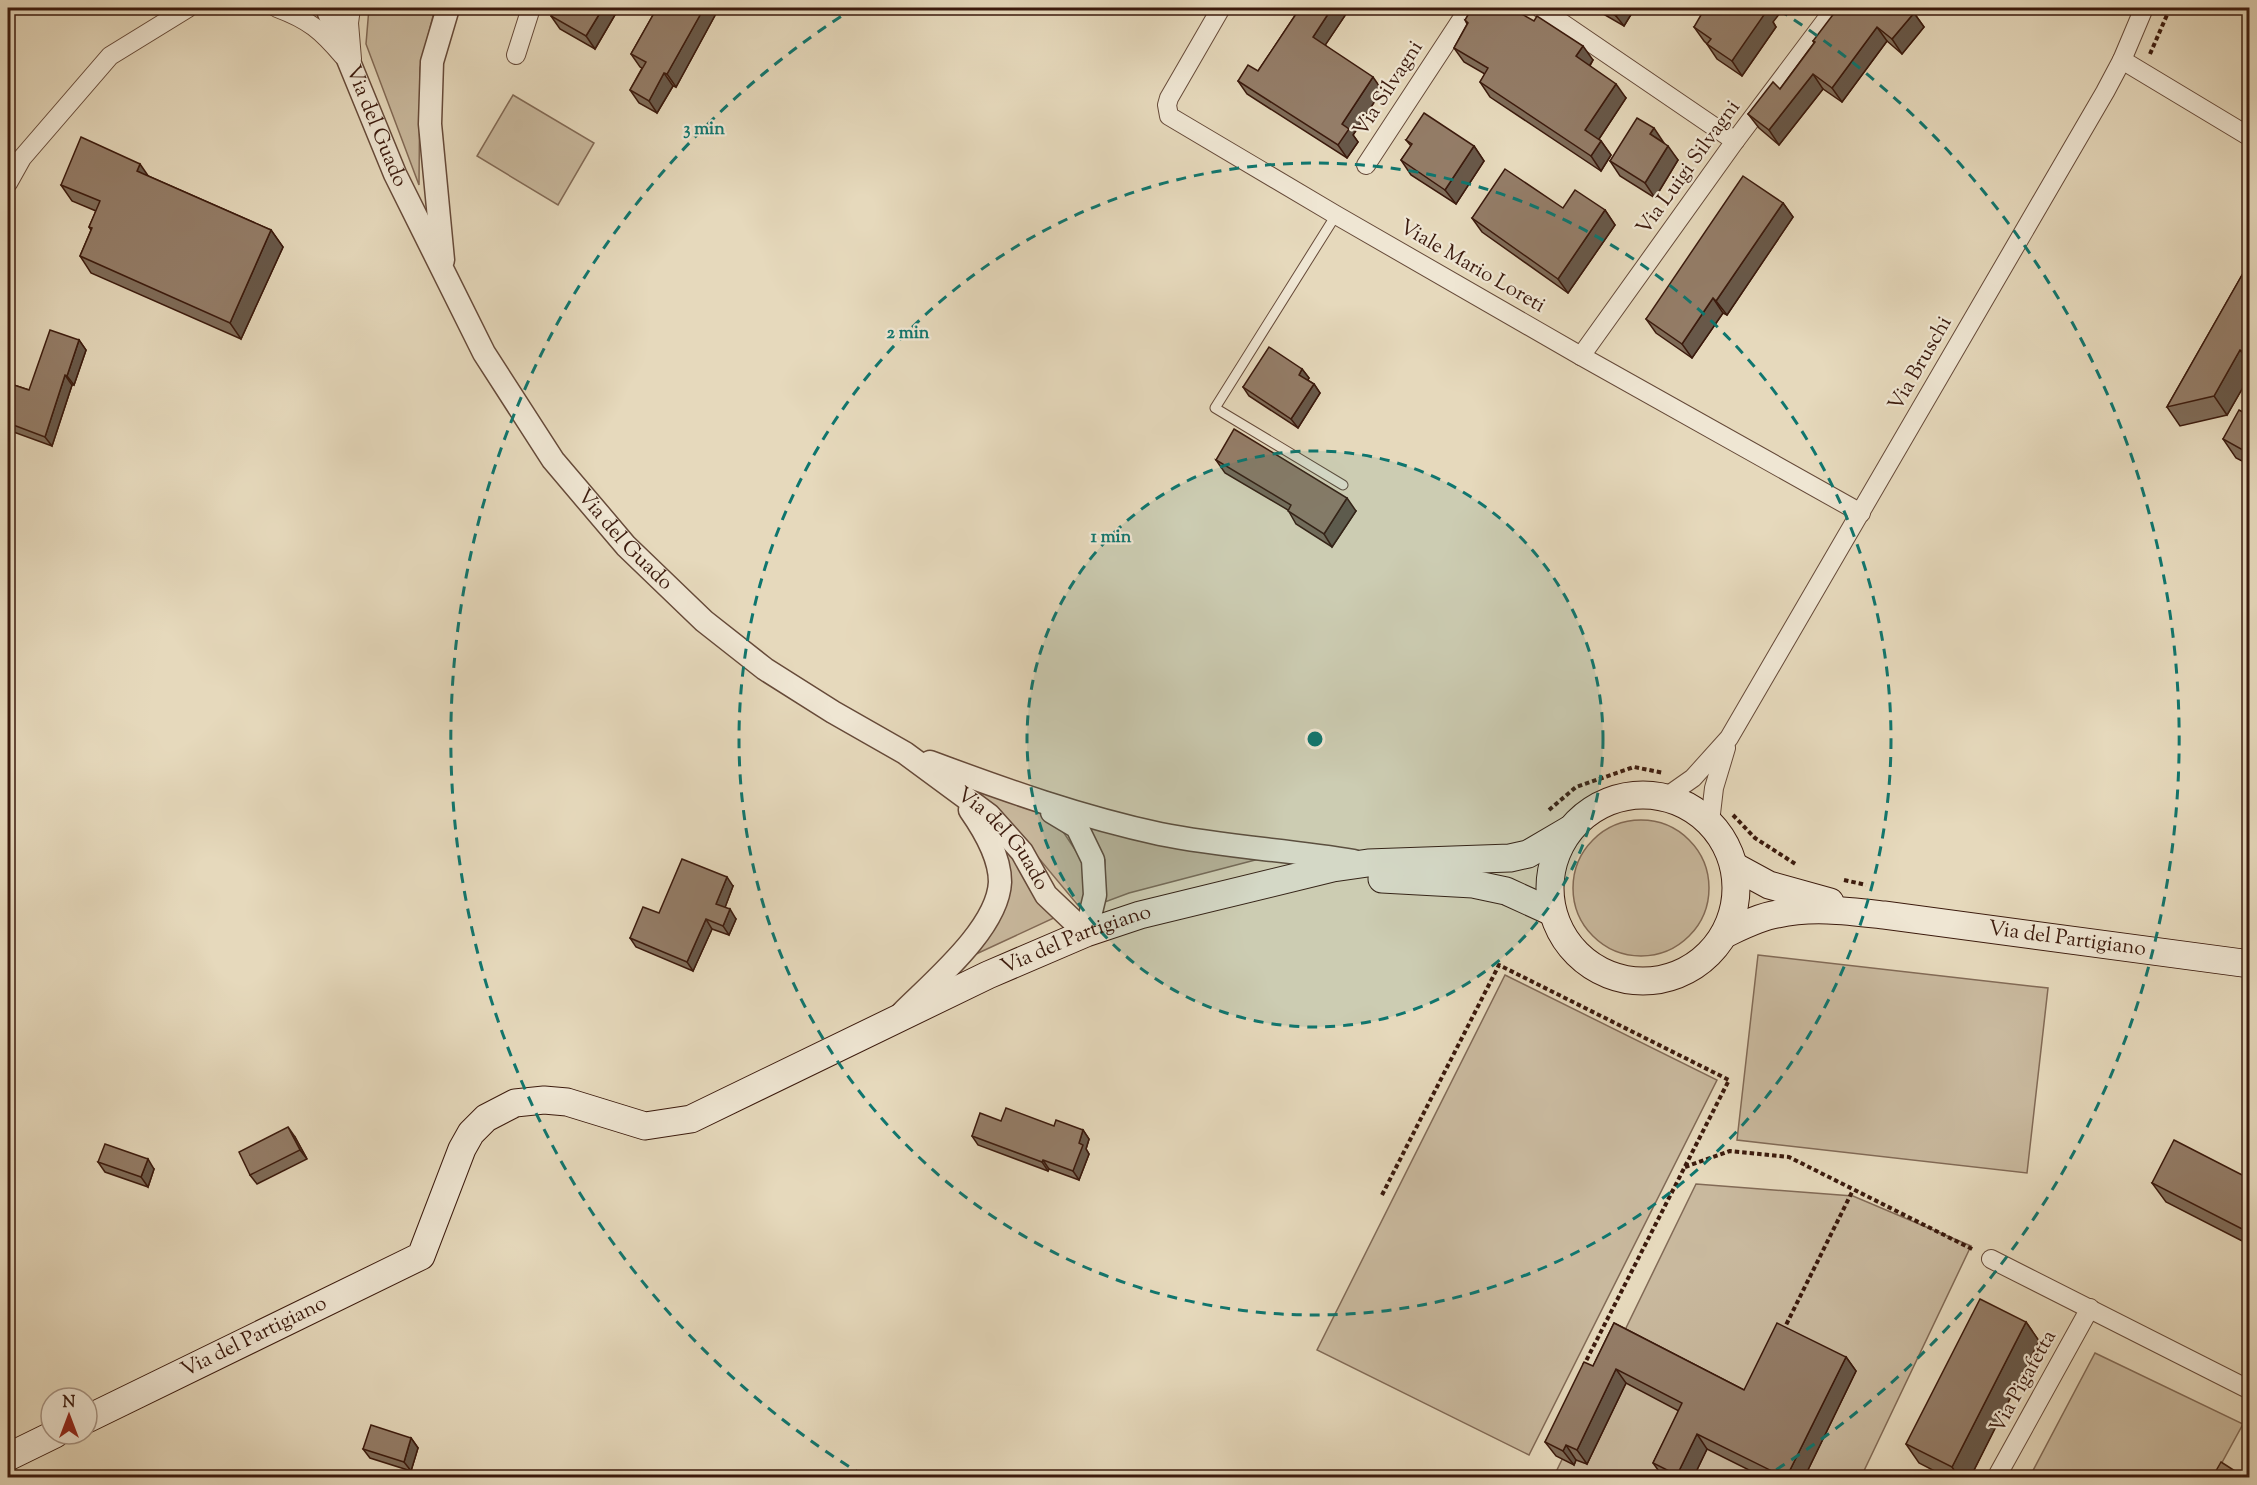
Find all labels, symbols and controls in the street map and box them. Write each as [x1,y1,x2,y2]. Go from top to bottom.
street label: Via Silvagni [1347,35,1431,143]
street label: Via del Guado [337,61,414,193]
street label: Via Luigi Silvagni [1630,94,1748,242]
text: 3 min [683,117,725,143]
street label: Viale Mario Loreti [1393,213,1551,321]
street label: Via Bruschi [1882,311,1960,417]
text: 2 min [887,321,930,347]
street label: Via del Guado [569,483,679,598]
text: 1 min [1091,525,1132,551]
centre of rings [1305,729,1325,749]
street label: Via del Guado [950,781,1056,896]
street label: Via del Partigiano [996,898,1154,983]
street label: Via del Partigiano [1986,914,2148,965]
street label: Via del Partigiano [176,1289,332,1386]
street label: Via Pigafetta [1983,1325,2065,1439]
north arrow [39,1386,99,1446]
text: N [63,1392,76,1415]

